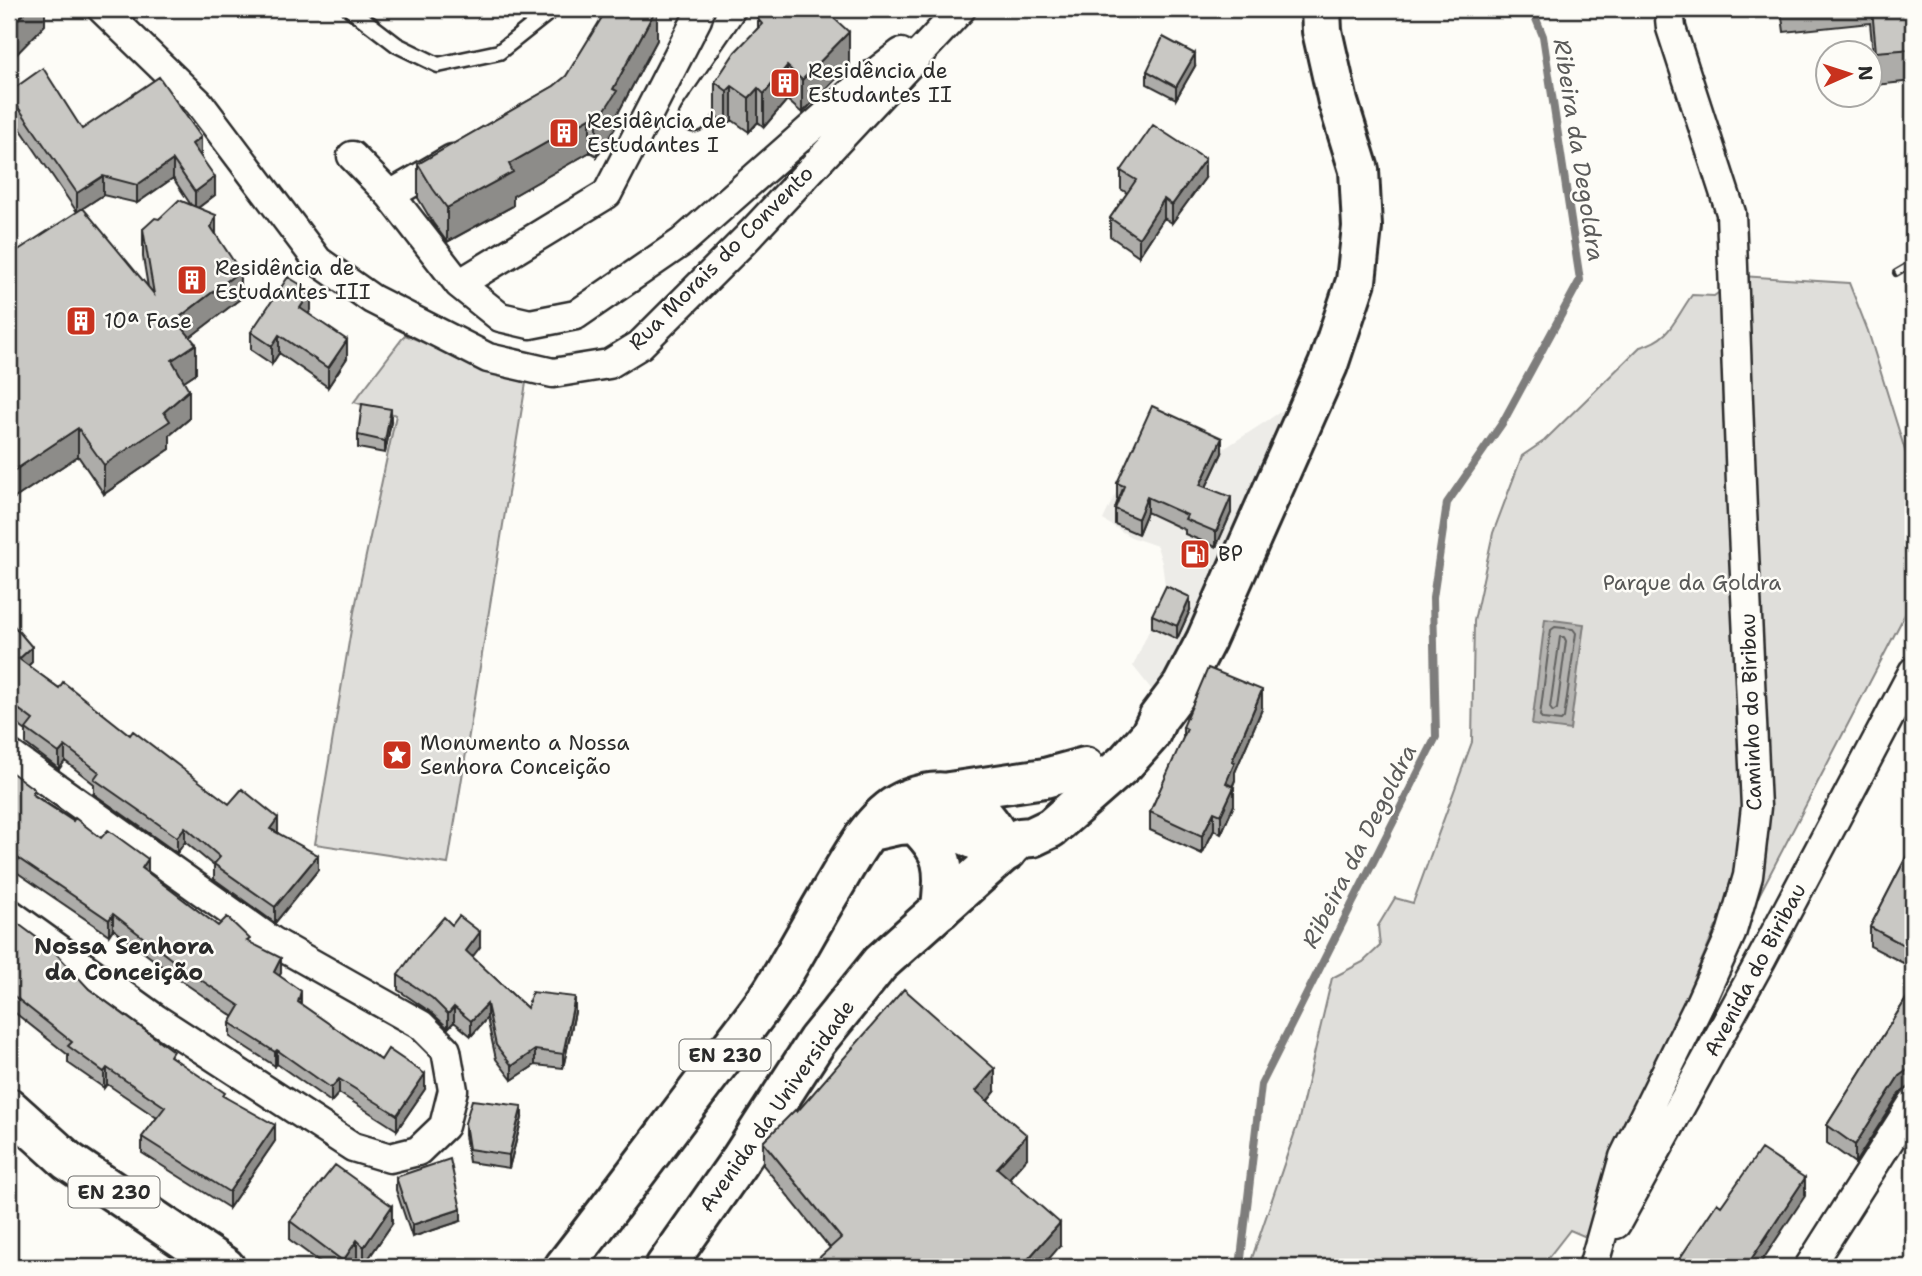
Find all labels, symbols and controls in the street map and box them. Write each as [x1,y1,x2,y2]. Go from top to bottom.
water label: Ribeira da Degoldra [1547,37,1611,263]
north arrow [1814,38,1884,108]
place label: Residência de Estudantes II [808,57,952,109]
text: N [1853,65,1878,81]
building icon: Residência de Estudantes II [768,66,802,100]
place label: Residência de Estudantes I [587,107,727,159]
building icon: Residência de Estudantes I [547,116,581,150]
street label: Rua Morais do Convento [623,160,819,356]
place label: Residência de Estudantes III [215,254,371,306]
building icon: Residência de Estudantes III [175,263,209,297]
building icon: 10ª Fase [64,304,98,338]
place label: 10ª Fase [104,307,192,335]
fuel station icon: BP [1178,537,1212,571]
place label: BP [1218,540,1243,568]
park label: Parque da Goldra [1603,569,1781,597]
street label: Caminho do Biribau [1734,613,1768,811]
place label: Monumento a Nossa Senhora Conceição [420,729,630,781]
place icon: Monumento a Nossa Senhora Conceição [380,738,414,772]
water label: Ribeira da Degoldra [1295,739,1423,953]
street label: Avenida do Biribau [1697,878,1813,1062]
district label: Nossa Senhora da Conceição [34,931,214,987]
street label: Avenida da Universidade [693,994,861,1218]
road number: EN 230 [680,1040,770,1070]
road number: EN 230 [68,1176,160,1208]

